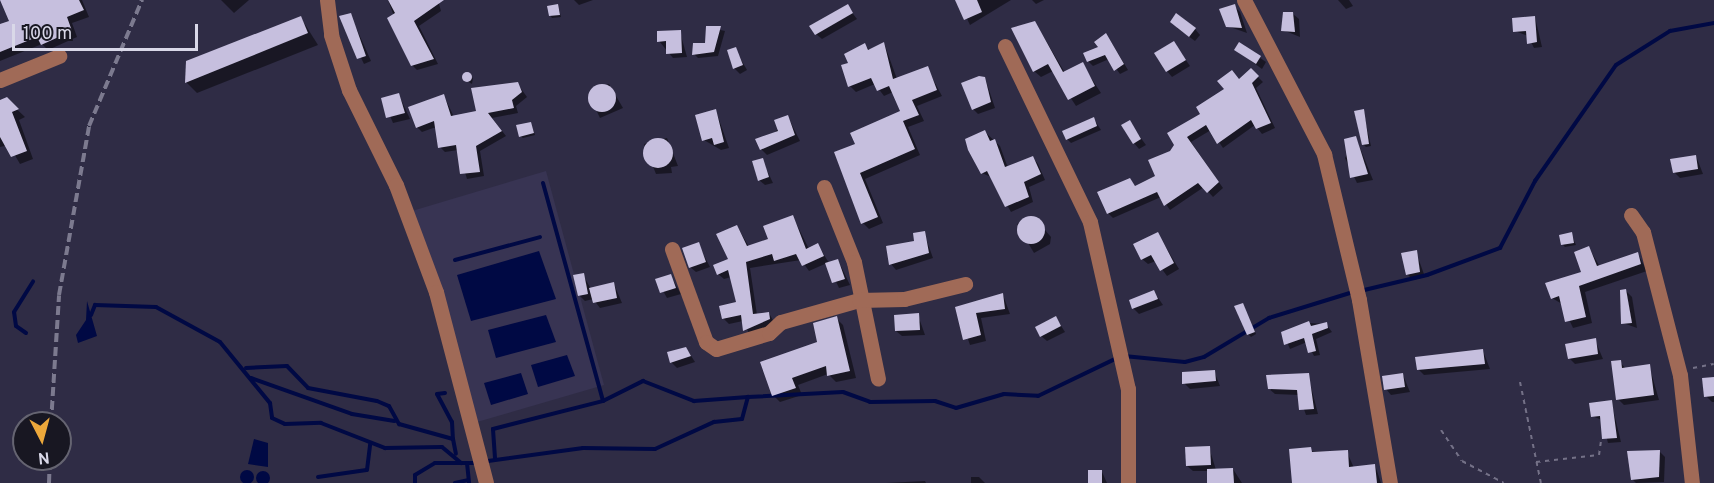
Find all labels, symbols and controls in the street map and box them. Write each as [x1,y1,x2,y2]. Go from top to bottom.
scale bar [15,12,201,50]
text: 100 m [23,23,72,46]
north arrow [12,411,72,471]
text: N [37,446,50,467]

